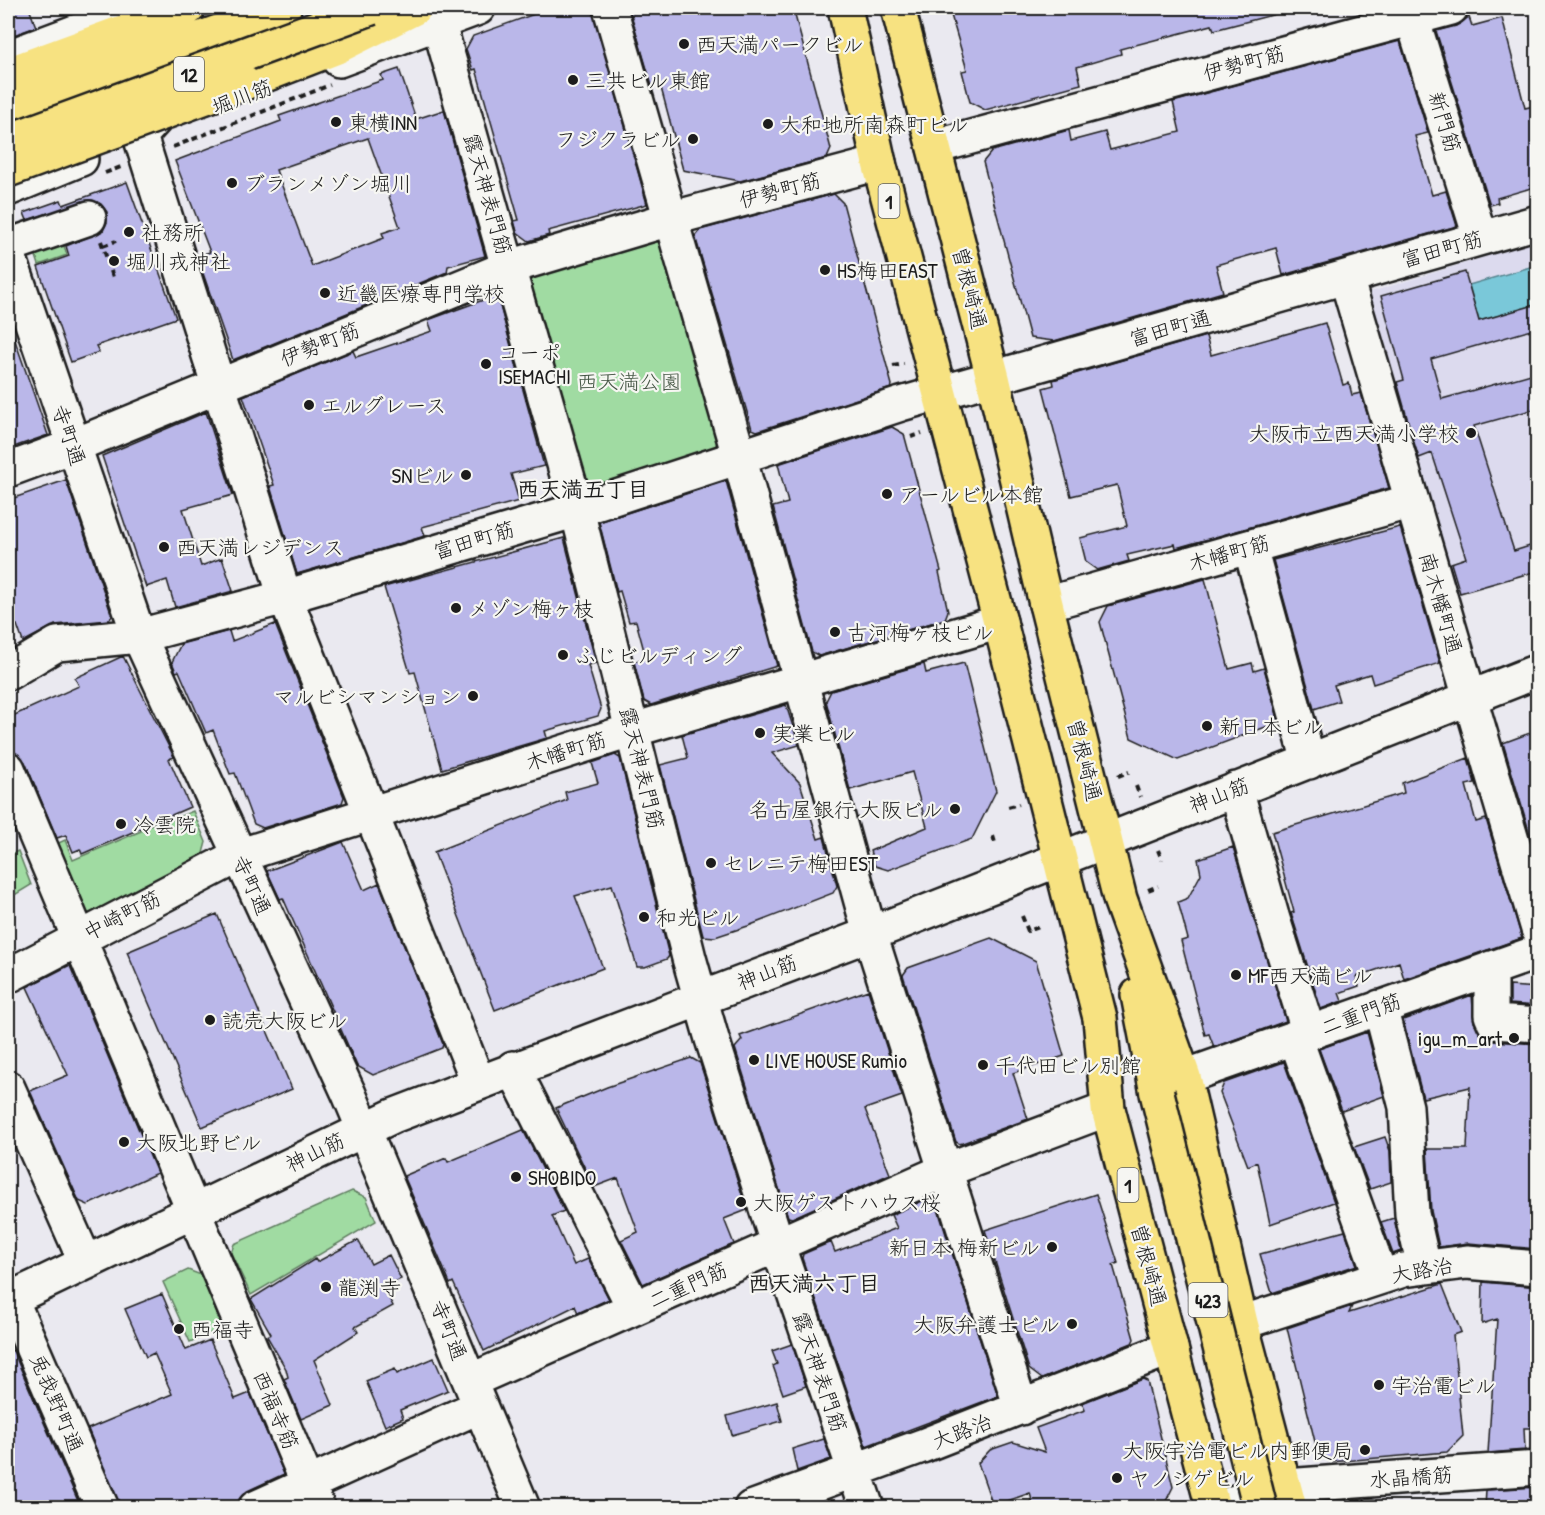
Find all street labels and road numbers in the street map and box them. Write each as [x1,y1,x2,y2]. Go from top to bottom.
street label: 伊勢町筋 [1200,38,1288,88]
road number: 12 [174,57,204,91]
street label: 堀川筋 [207,72,277,122]
street label: 新門筋 [1422,88,1468,156]
street label: 露天神表門筋 [457,129,519,259]
street label: 伊勢町筋 [736,165,824,215]
road number: 1 [878,184,900,218]
street label: 富田町筋 [1398,223,1486,275]
street label: 曽根崎通 [946,244,994,332]
street label: 富田町通 [1126,302,1214,354]
street label: 伊勢町筋 [276,315,364,373]
street label: 寺町通 [45,400,93,470]
street label: 富田町筋 [430,514,518,566]
street label: 木幡町筋 [1185,527,1273,579]
street label: 南木幡町通 [1413,549,1469,657]
street label: 露天神表門筋 [613,703,671,833]
street label: 曽根崎通 [1061,716,1109,804]
street label: 木幡町筋 [522,724,610,778]
street label: 神山筋 [1184,770,1254,820]
street label: 寺町通 [226,850,278,920]
street label: 中崎町筋 [78,883,166,947]
street label: 神山筋 [732,947,802,997]
street label: 二重門筋 [1317,986,1405,1042]
street label: 神山筋 [280,1125,350,1179]
road number: 1 [1118,1168,1138,1202]
street label: 曽根崎通 [1124,1221,1174,1309]
street label: 大路治 [1388,1250,1456,1290]
street label: 二重門筋 [644,1255,732,1315]
road number: 423 [1188,1283,1228,1317]
street label: 寺町通 [424,1295,474,1365]
street label: 露天神表門筋 [786,1308,854,1436]
street label: 兎我野町通 [23,1349,91,1457]
street label: 西福寺筋 [246,1366,306,1454]
street label: 大路治 [927,1406,997,1456]
street label: 水晶橋筋 [1368,1460,1454,1494]

